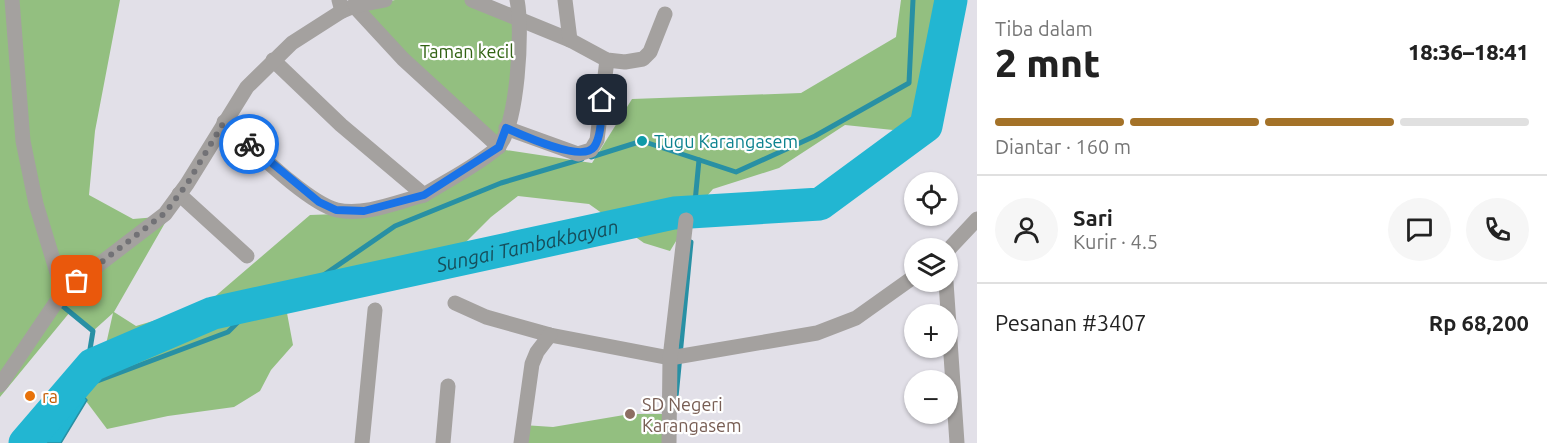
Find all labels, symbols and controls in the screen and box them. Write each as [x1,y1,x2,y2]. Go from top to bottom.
text: Tiba dalam [995,17,1093,40]
text: 18:36–18:41 [1408,39,1529,64]
park label: Taman kecil [420,41,514,61]
text: 2 mnt [995,41,1100,84]
pin [576,74,627,125]
icon: home [585,83,618,116]
courier [219,114,279,174]
icon: bike [233,128,266,161]
place label: Tugu Karangasem [654,131,798,151]
marker: Tugu Karangasem [635,134,649,148]
text: Diantar · 160 m [995,135,1131,158]
map controls [904,172,958,424]
button: locate [904,172,958,226]
button: person [995,198,1058,261]
button: chat [1388,198,1451,261]
button: phone [1466,198,1529,261]
text: Sari [1073,205,1113,230]
water label: Sungai Tambakbayan [433,214,620,276]
text: Kurir · 4.5 [1073,230,1158,253]
button: layers [904,238,958,292]
pin [51,255,102,306]
icon: bag [60,264,93,297]
button: + [904,304,958,358]
text: Pesanan #3407 [995,310,1146,335]
text: Rp 68,200 [1429,310,1529,335]
button: − [904,370,958,424]
place label: ra [42,386,58,406]
marker: ra [23,389,37,403]
place label: SD Negeri Karangasem [642,394,741,435]
marker: SD Negeri Karangasem [623,407,637,421]

